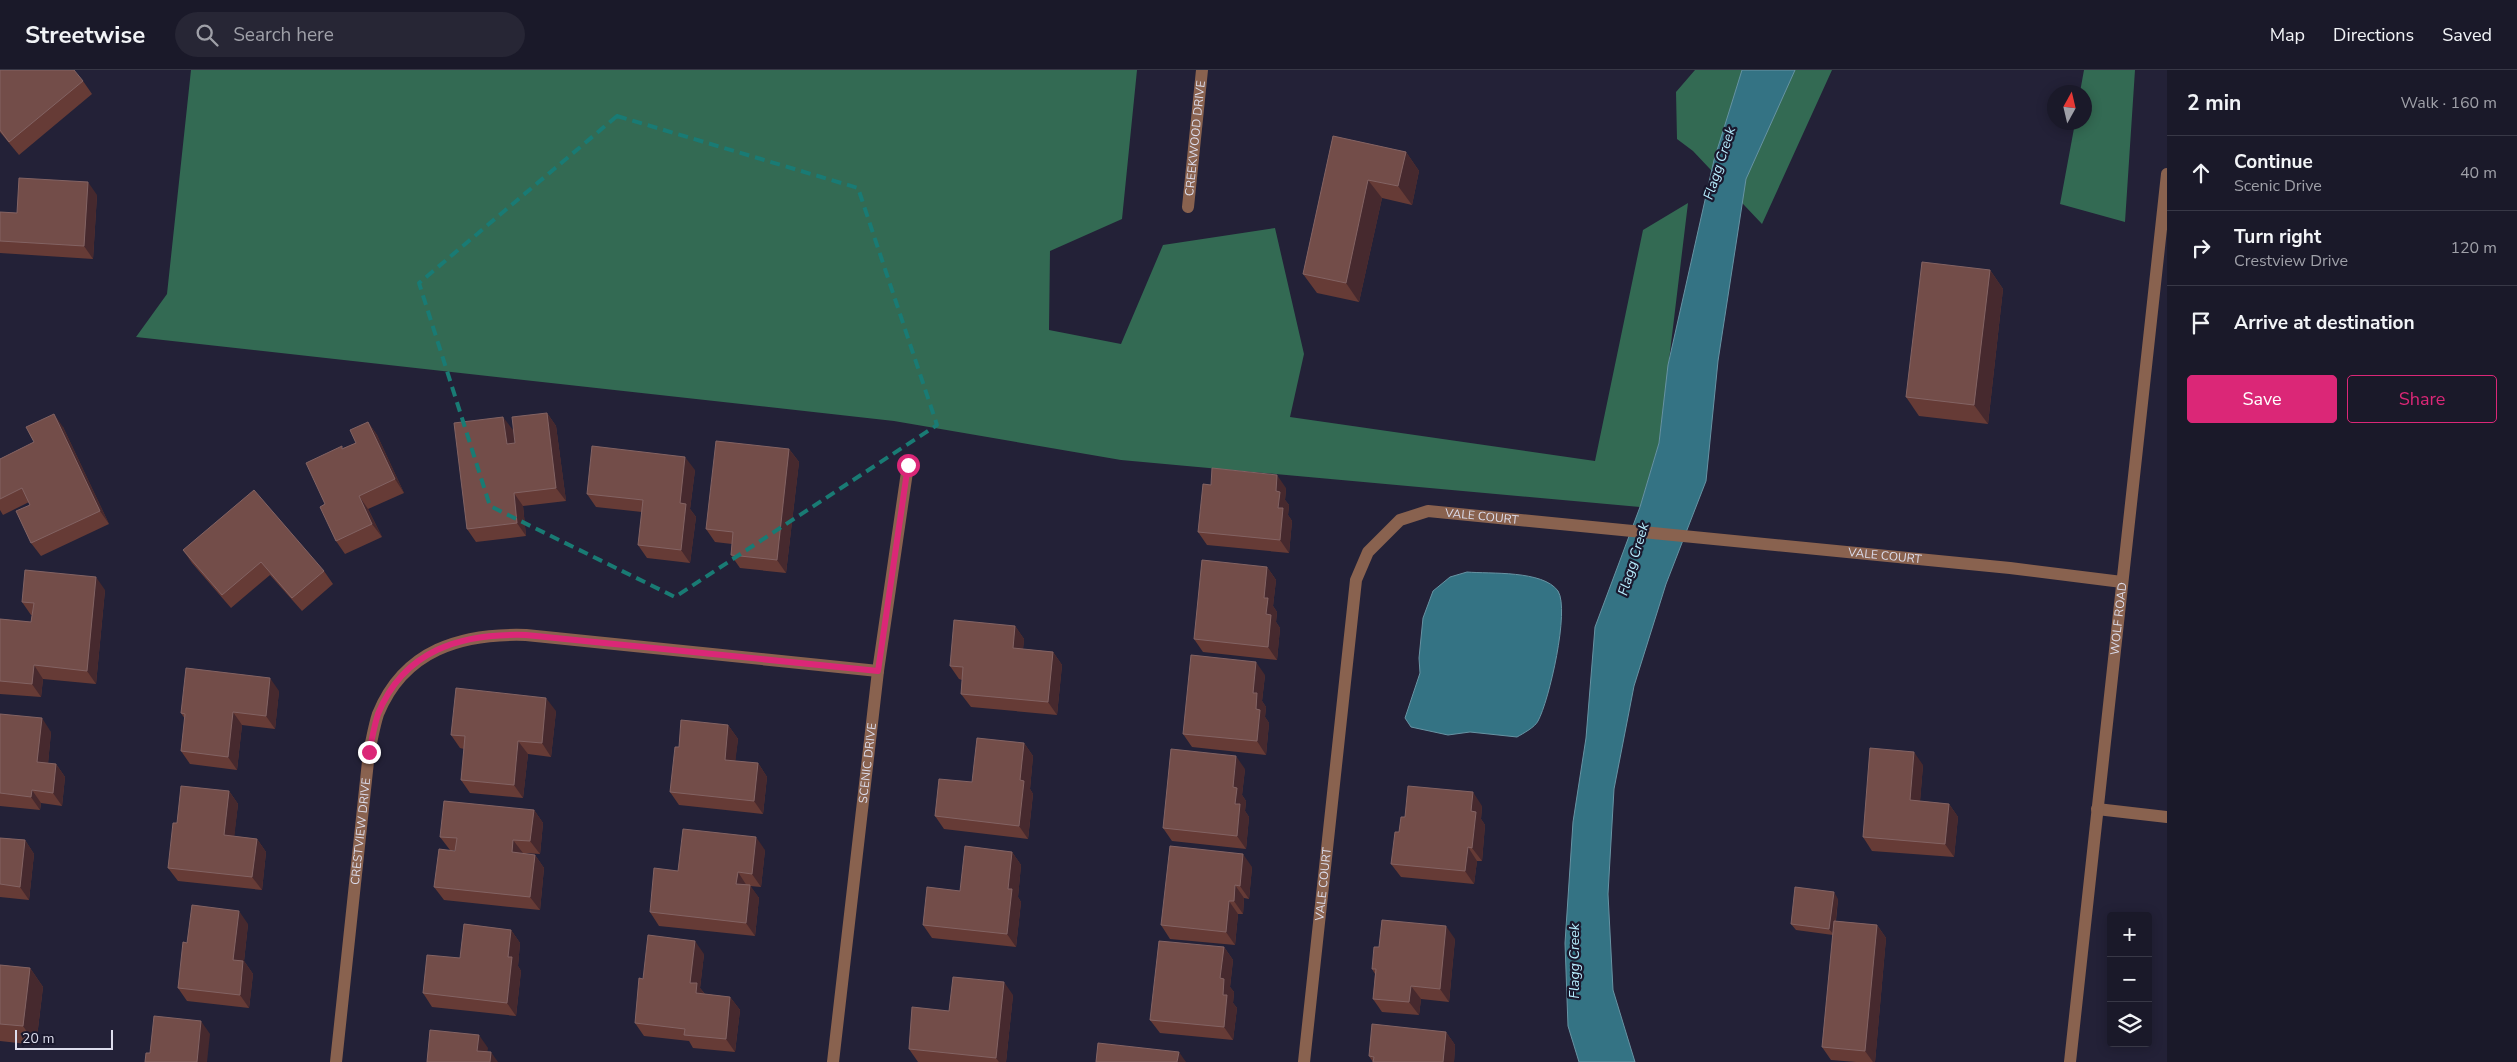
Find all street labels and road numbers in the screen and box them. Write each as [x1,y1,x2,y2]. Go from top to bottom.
street label: CREEKWOOD DRIVE [1181,80,1209,197]
street label: VALE COURT [1443,505,1520,528]
street label: VALE COURT [1846,544,1923,567]
street label: WOLF ROAD [2107,581,2130,656]
street label: SCENIC DRIVE [855,722,880,804]
street label: CRESTVIEW DRIVE [347,777,374,886]
street label: VALE COURT [1311,846,1335,923]

